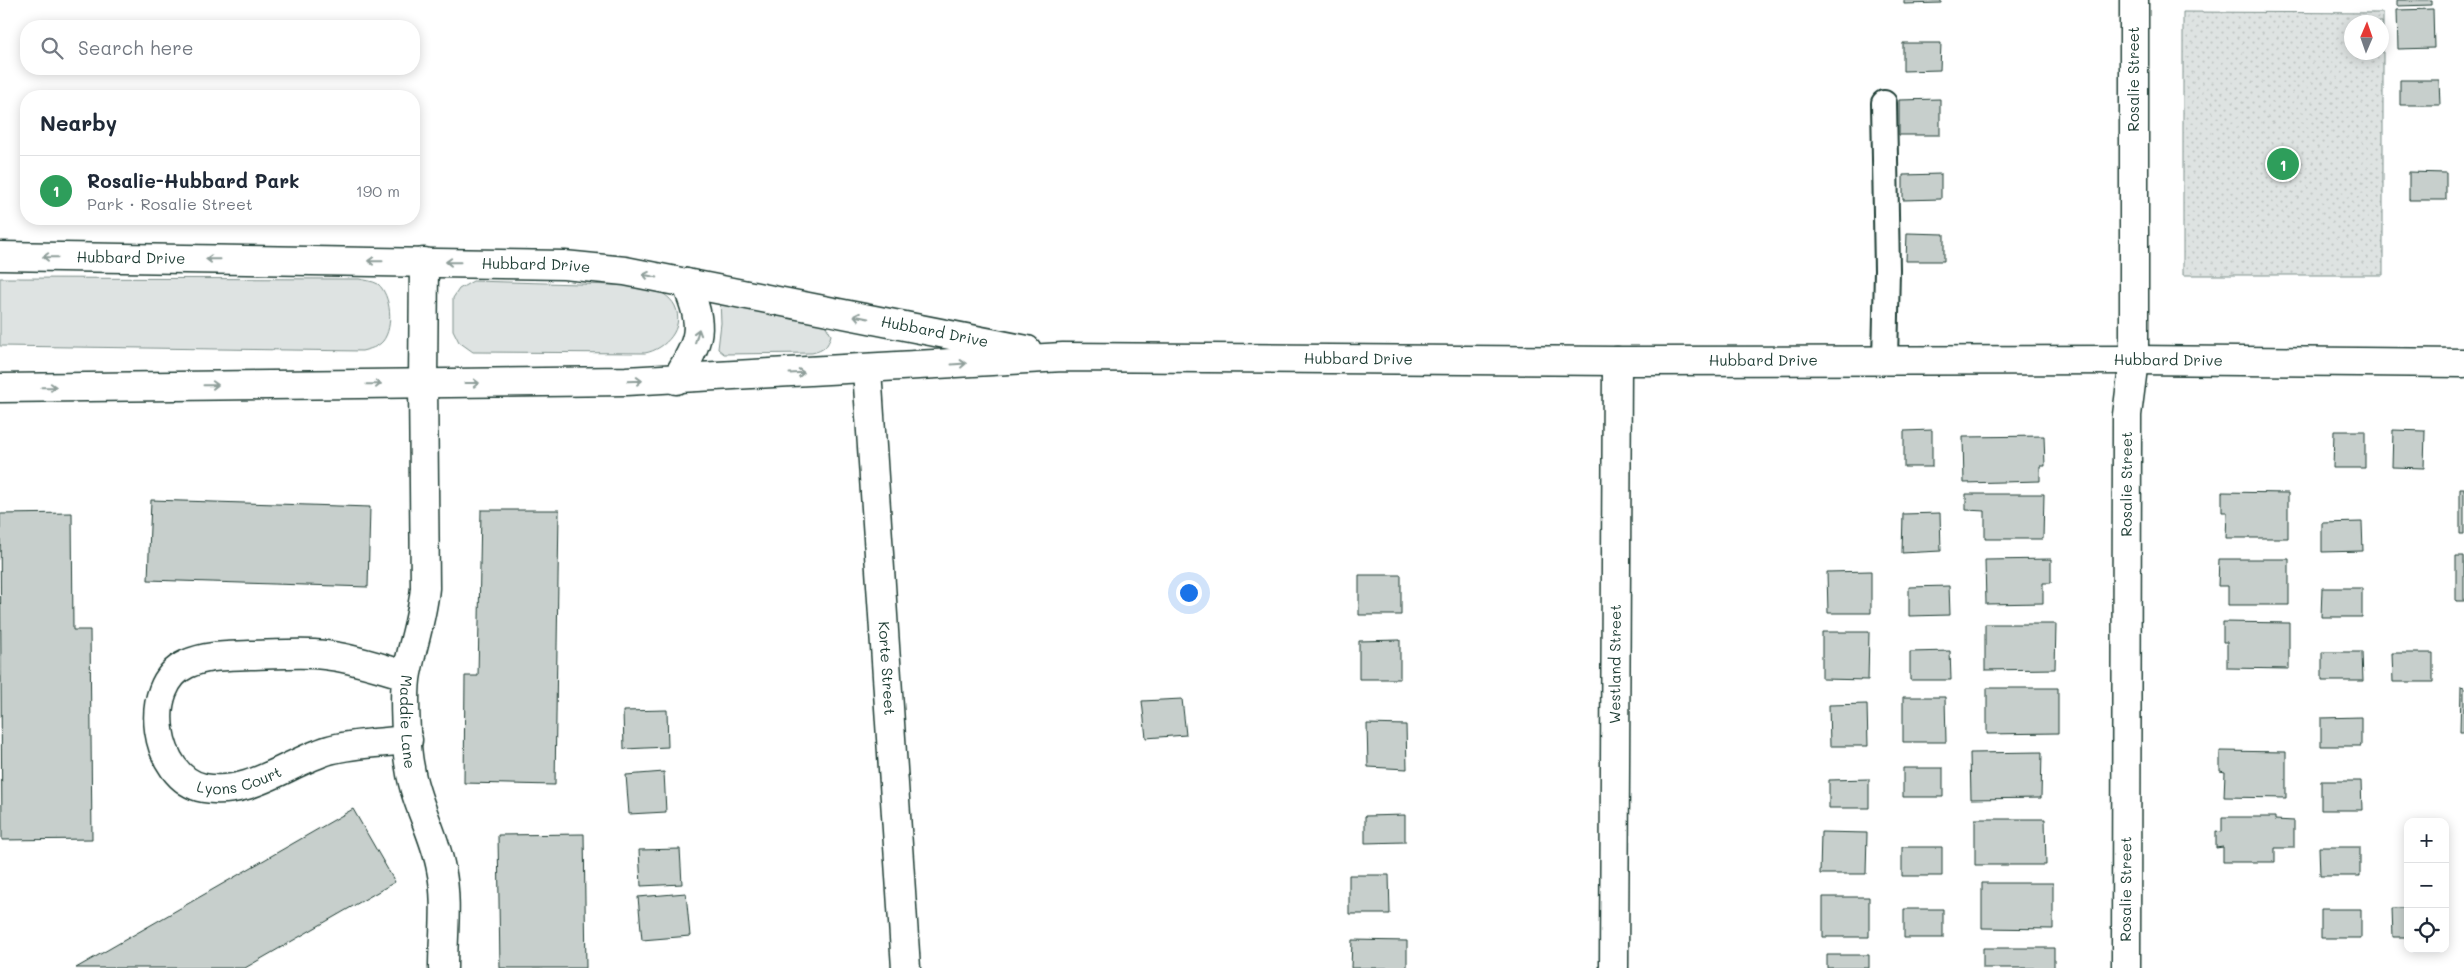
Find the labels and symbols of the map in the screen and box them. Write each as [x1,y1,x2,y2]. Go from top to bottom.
north arrow [2344,15,2389,60]
street label: Rosalie Street [2123,26,2143,132]
pin: 1 [2267,145,2299,183]
street label: Hubbard Drive [76,246,186,268]
one-way arrow [43,252,59,262]
street label: Hubbard Drive [481,253,591,277]
one-way arrow [205,254,222,264]
one-way arrow [368,256,384,266]
one-way arrow [445,257,462,267]
one-way arrow [642,271,658,280]
one-way arrow [853,311,869,321]
street label: Hubbard Drive [880,311,990,351]
one-way arrow [693,329,703,345]
street label: Hubbard Drive [1304,348,1413,369]
street label: Hubbard Drive [2114,349,2223,370]
street label: Hubbard Drive [1709,350,1818,370]
one-way arrow [951,359,967,368]
one-way arrow [789,369,805,378]
one-way arrow [626,376,642,386]
one-way arrow [464,378,480,388]
one-way arrow [365,379,381,388]
one-way arrow [202,380,219,390]
one-way arrow [40,382,56,392]
street label: Rosalie Street [2116,431,2136,537]
your location [1176,580,1202,606]
street label: Westland Street [1604,604,1625,724]
street label: Korte Street [874,621,900,716]
street label: Maddie Lane [396,674,421,770]
street label: Lyons Court [195,761,285,798]
street label: Rosalie Street [2115,836,2135,942]

